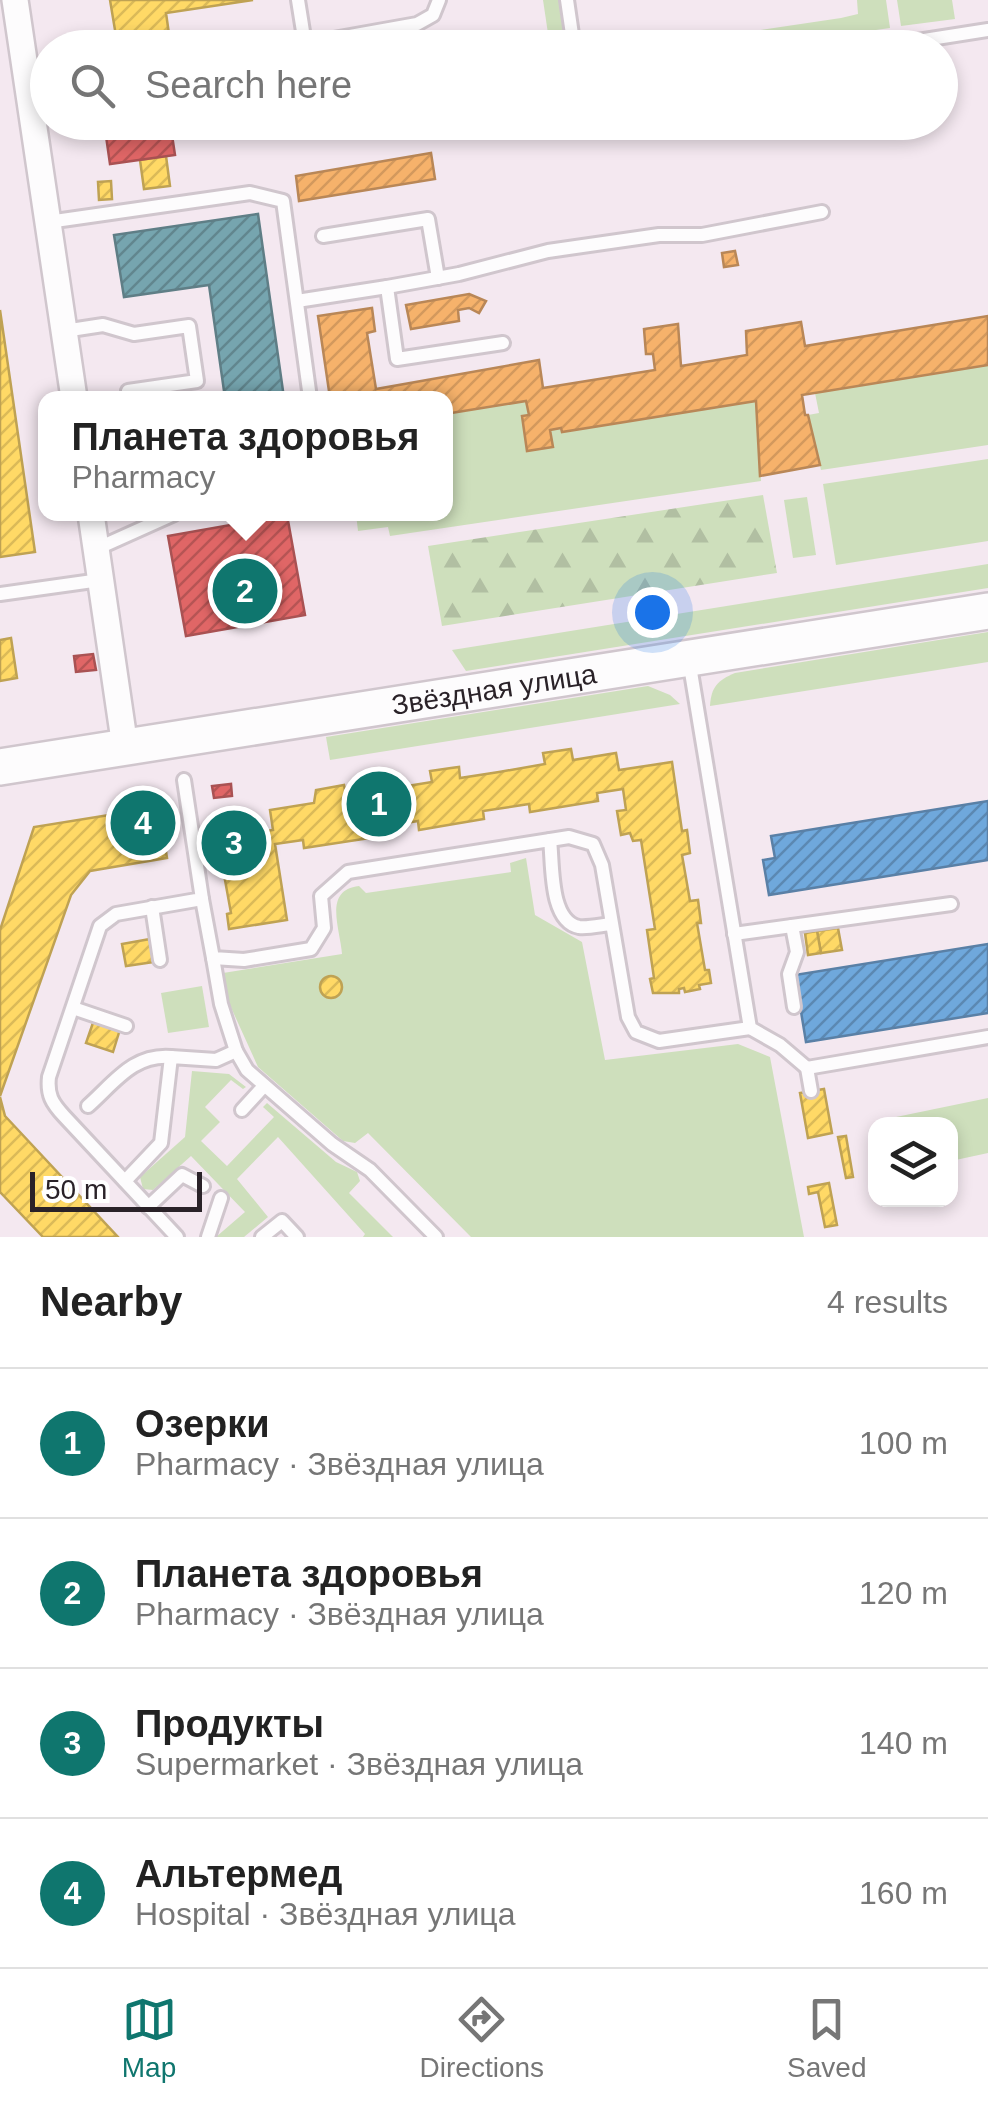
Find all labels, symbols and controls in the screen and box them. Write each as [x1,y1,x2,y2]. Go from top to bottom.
search box [30,30,958,140]
icon: search [65,58,120,113]
text: Search here [145,64,352,106]
popup [38,391,453,521]
text: Планета здоровья [71,416,420,458]
text: Pharmacy [71,459,216,495]
pin: 2 [212,554,278,628]
your location [627,587,678,638]
street label: Звёздная улица [389,658,599,720]
pin: 1 [346,766,412,842]
pin: 4 [110,786,176,860]
pin: 3 [202,806,266,880]
map controls [868,1117,958,1207]
button: layers [868,1117,958,1207]
scale bar [30,1167,202,1212]
text: 50 m [45,1174,107,1205]
text: Nearby [40,1278,182,1325]
text: 4 results [827,1284,948,1320]
text: Озерки [135,1403,270,1445]
text: 1 [64,1425,81,1461]
text: 100 m [859,1425,948,1461]
text: Pharmacy · Звёздная улица [135,1446,544,1482]
text: Планета здоровья [135,1553,483,1595]
text: 2 [64,1575,81,1611]
text: 120 m [859,1575,948,1611]
text: Pharmacy · Звёздная улица [135,1596,544,1632]
text: Продукты [135,1703,324,1745]
text: 3 [64,1725,81,1761]
text: 140 m [859,1725,948,1761]
text: Supermarket · Звёздная улица [135,1746,583,1782]
text: Альтермед [135,1853,342,1895]
text: 4 [64,1875,81,1911]
text: 160 m [859,1875,948,1911]
text: Hospital · Звёздная улица [135,1896,515,1932]
tab: Map [122,1992,177,2084]
tab: Directions [420,1992,544,2084]
tab: Saved [787,1992,866,2084]

